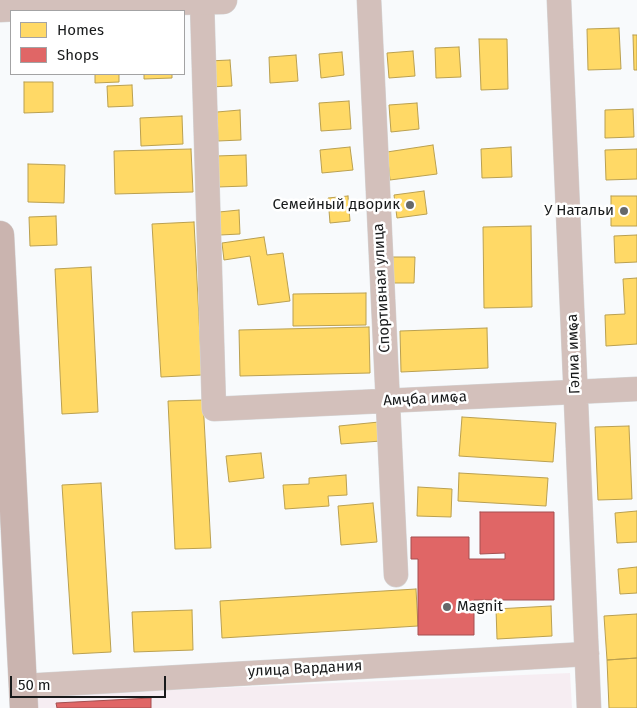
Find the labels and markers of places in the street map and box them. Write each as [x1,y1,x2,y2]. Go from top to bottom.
place label: Семейный дворик [272,196,400,214]
marker: Семейный дворик [404,199,416,211]
place label: У Натальи [544,202,614,220]
marker: У Натальи [618,205,630,217]
place label: Magnit [457,598,503,616]
marker: Magnit [441,601,453,613]

